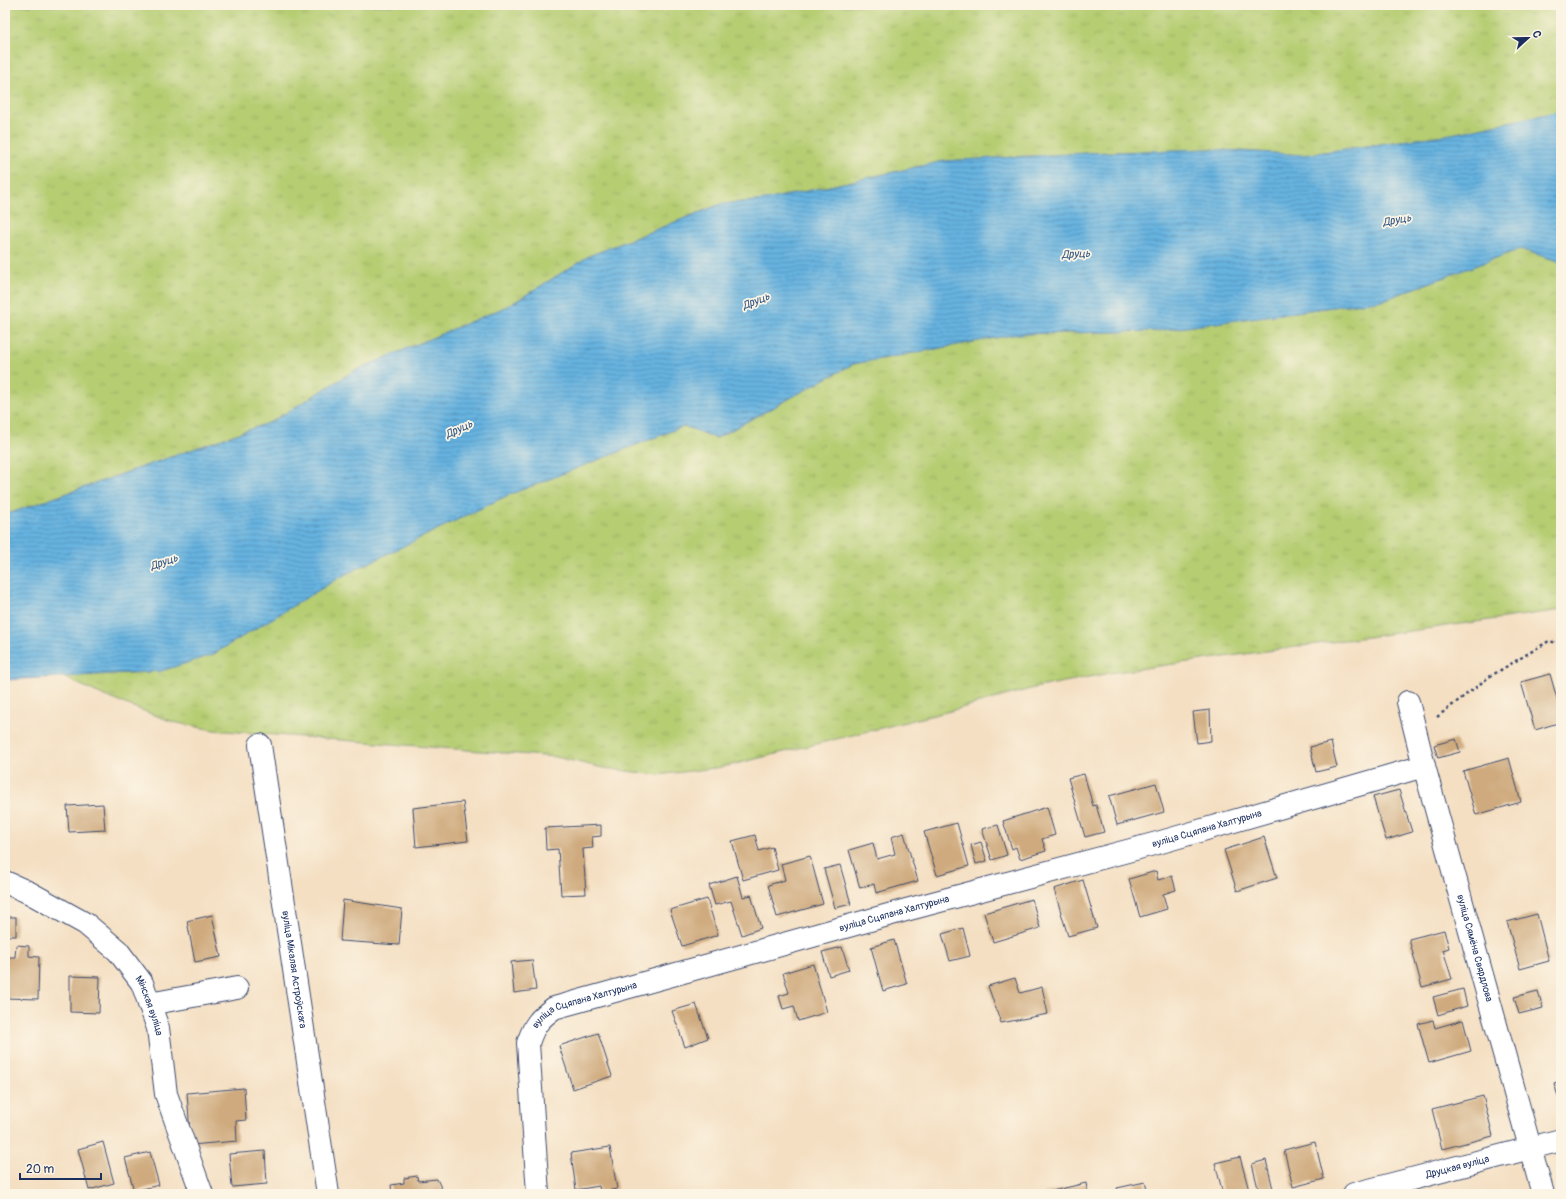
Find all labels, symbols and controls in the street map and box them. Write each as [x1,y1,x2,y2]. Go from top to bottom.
north arrow [1508,18,1548,58]
text: С [1530,29,1544,40]
water label: Друць [1381,211,1413,229]
water label: Друць [1060,247,1091,261]
water label: Друць [739,289,772,313]
water label: Друць [442,417,475,441]
water label: Друць [147,551,180,573]
street label: вуліца Сцяпана Халтурына [1151,807,1263,850]
street label: вуліца Сцяпана Халтурына [838,893,951,934]
street label: вуліца Сямёна Свярдлова [1454,893,1495,1003]
street label: вуліца Мікалая Астроўскага [279,910,309,1029]
street label: Мінская вуліца [133,973,165,1037]
street label: вуліца Сцяпана Халтурына [530,979,639,1031]
street label: Друцкая вуліца [1424,1153,1491,1181]
scale bar [20,1155,101,1181]
text: 20 m [26,1162,55,1177]

